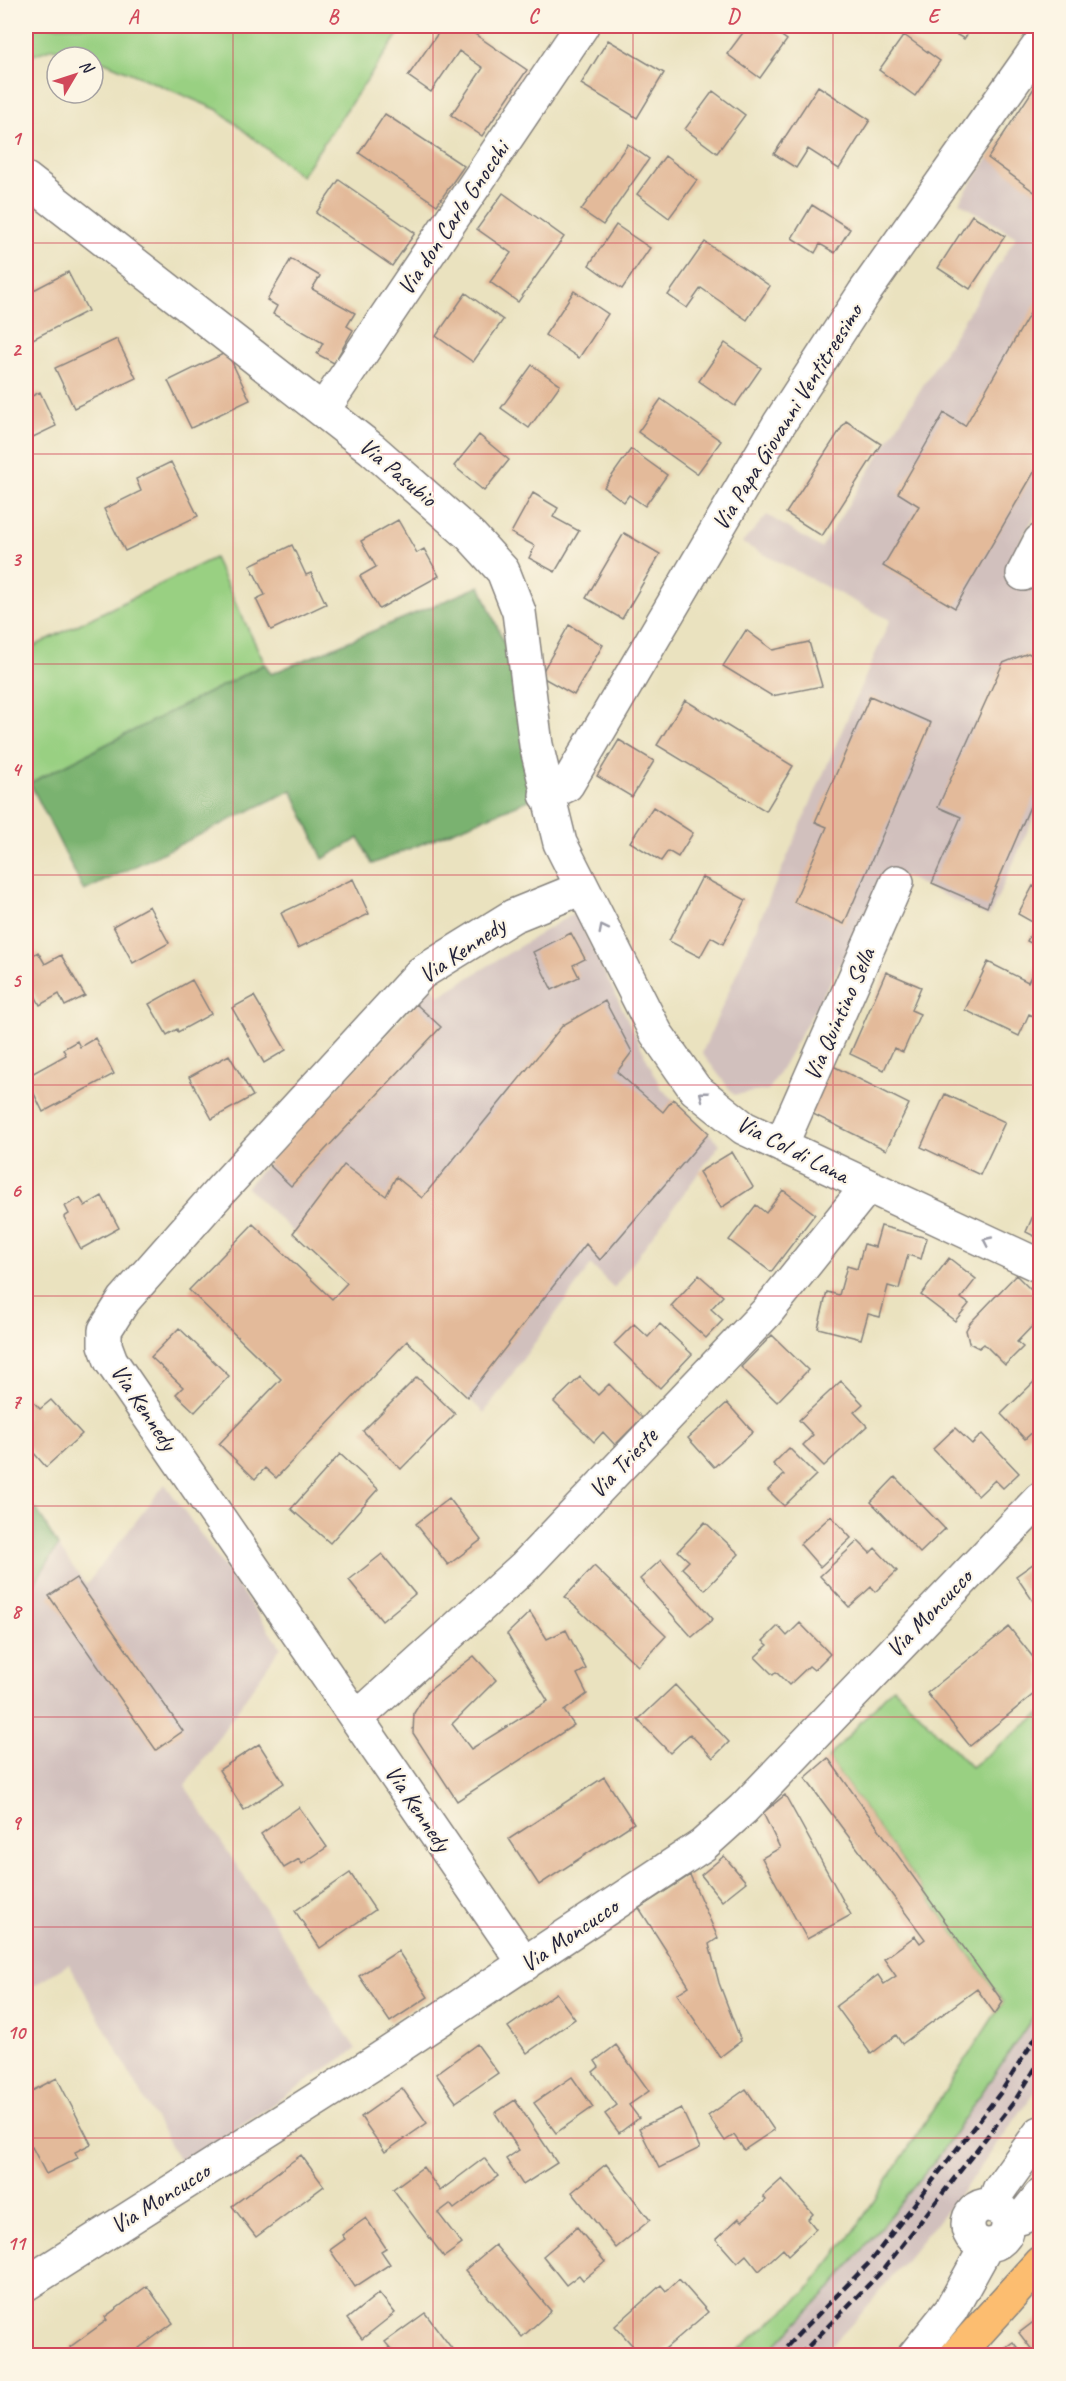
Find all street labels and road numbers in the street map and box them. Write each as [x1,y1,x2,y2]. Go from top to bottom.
street label: Via don Carlo Gnocchi [390,133,517,301]
street label: Via Papa Giovanni Ventitreesimo [705,296,870,536]
street label: Via Pasubio [353,431,444,514]
street label: Via Kennedy [413,909,512,990]
street label: Via Quintino Sella [796,942,882,1085]
street label: Via Col di Lana [732,1108,856,1191]
street label: Via Kennedy [104,1358,185,1457]
street label: Via Trieste [582,1420,665,1504]
street label: Via Moncucco [879,1561,980,1664]
street label: Via Kennedy [378,1759,459,1858]
street label: Via Moncucco [514,1890,626,1979]
street label: Via Moncucco [105,2154,217,2240]

